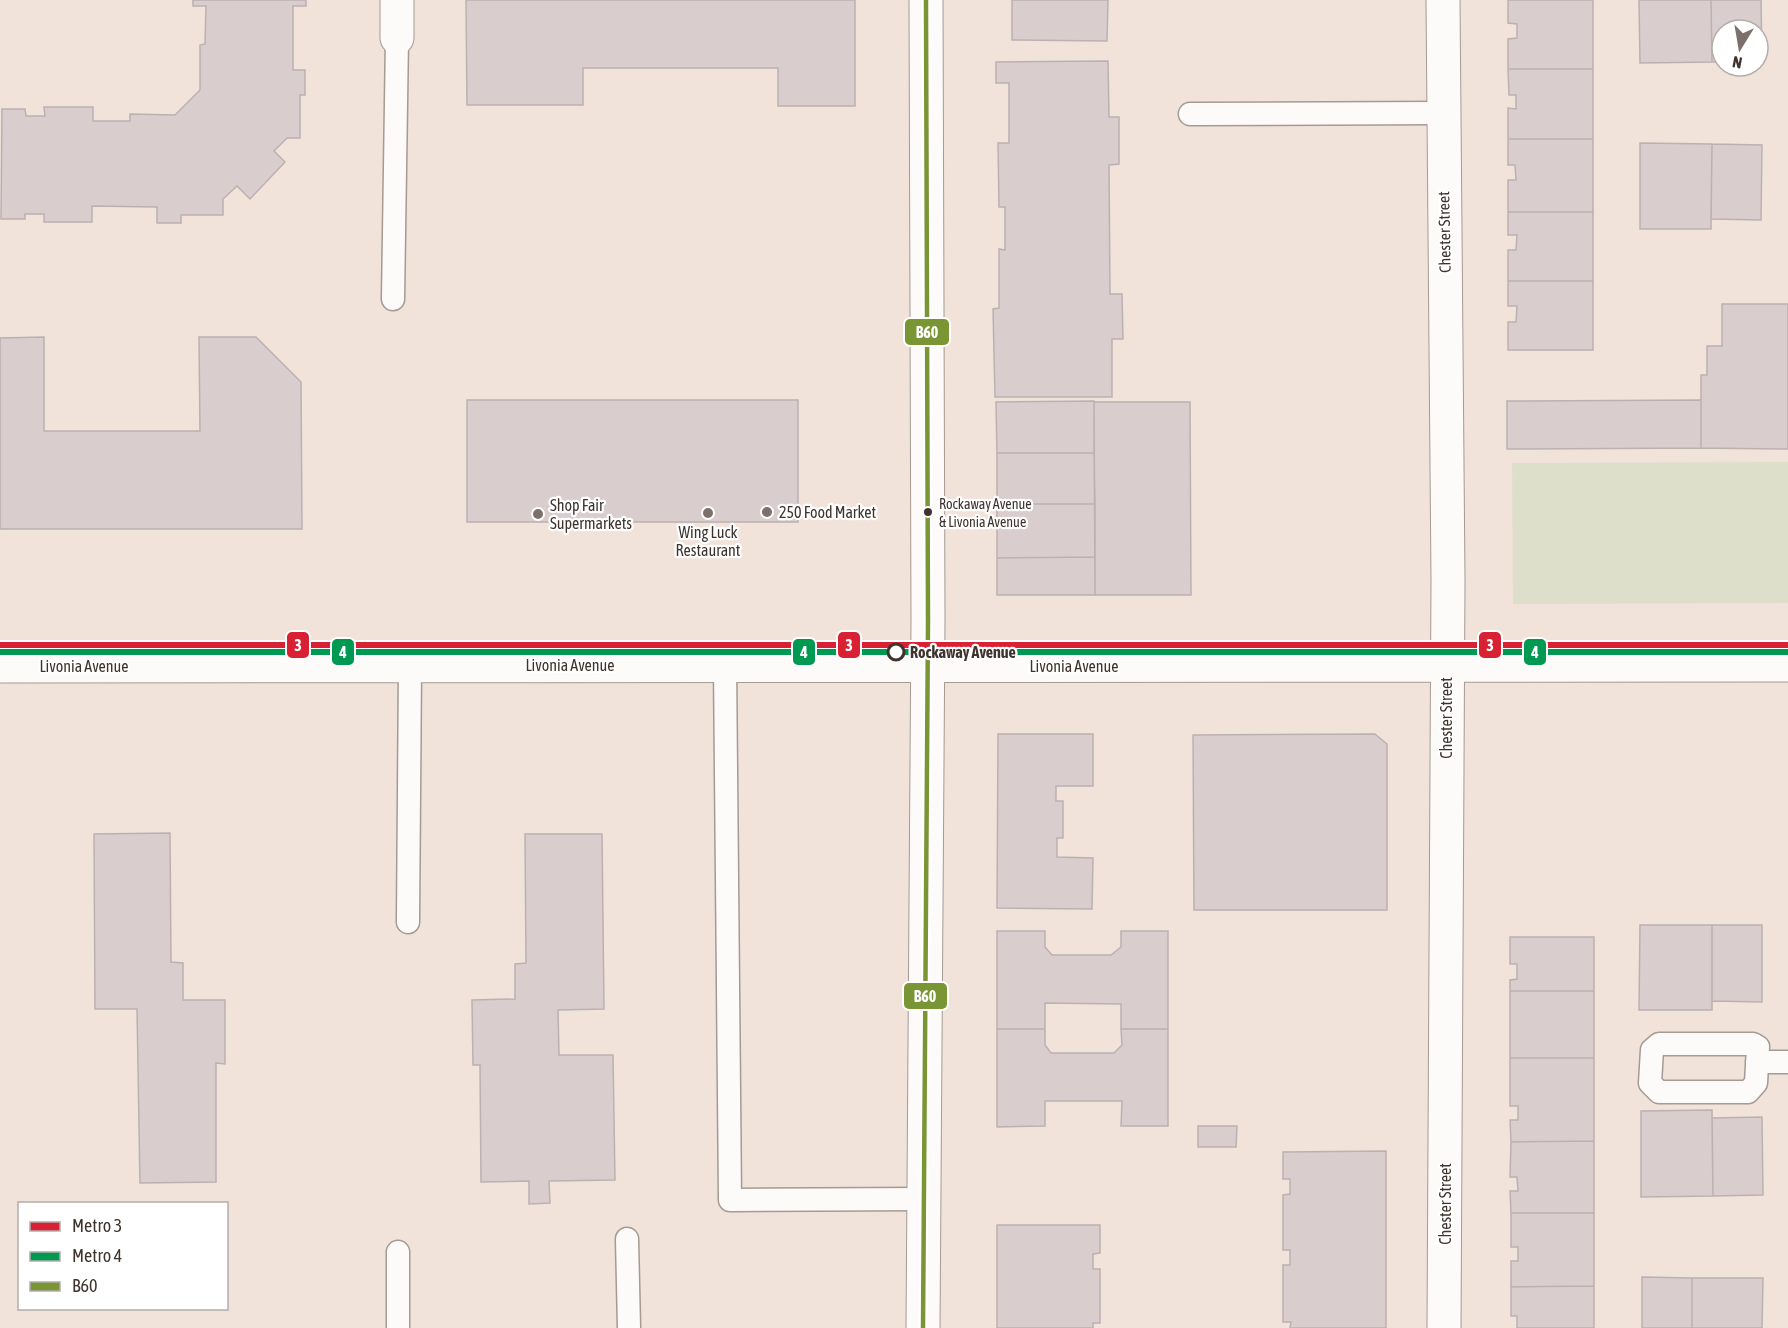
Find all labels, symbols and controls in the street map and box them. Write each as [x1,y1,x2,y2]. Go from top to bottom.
north arrow [1710,18,1770,78]
text: N [1731,53,1743,72]
street label: Chester Street [1434,191,1454,273]
line badge: B60 [904,318,950,346]
text: B60 [916,323,939,341]
place label: Shop Fair Supermarkets [550,496,632,533]
place label: Rockaway Avenue & Livonia Avenue [939,496,1032,530]
place label: 250 Food Market [779,503,877,521]
marker: 250 Food Market [760,505,774,519]
marker: Wing Luck Restaurant [701,506,715,520]
marker: Rockaway Avenue & Livonia Avenue [922,506,934,518]
marker: Shop Fair Supermarkets [531,507,545,521]
place label: Wing Luck Restaurant [676,523,741,559]
line badge: 3 [286,631,310,659]
line badge: 3 [837,631,861,659]
line badge: 3 [1478,631,1502,659]
text: 3 [294,636,302,654]
text: 3 [845,636,853,654]
text: 3 [1486,636,1494,654]
line badge: 4 [331,638,355,666]
line badge: 4 [792,638,816,666]
line badge: 4 [1523,638,1547,666]
text: 4 [338,643,347,661]
text: 4 [799,643,808,661]
marker: Rockaway Avenue [887,643,905,661]
place label: Rockaway Avenue [910,643,1016,661]
text: 4 [1530,643,1539,661]
street label: Livonia Avenue [525,656,615,674]
street label: Livonia Avenue [39,657,129,675]
street label: Livonia Avenue [1029,657,1119,675]
street label: Chester Street [1437,677,1455,759]
line badge: B60 [903,982,948,1010]
text: B60 [914,987,937,1005]
street label: Chester Street [1436,1163,1454,1245]
legend [18,1202,228,1310]
text: Metro 3 [72,1215,122,1236]
text: Metro 4 [72,1245,122,1266]
text: B60 [72,1275,97,1296]

